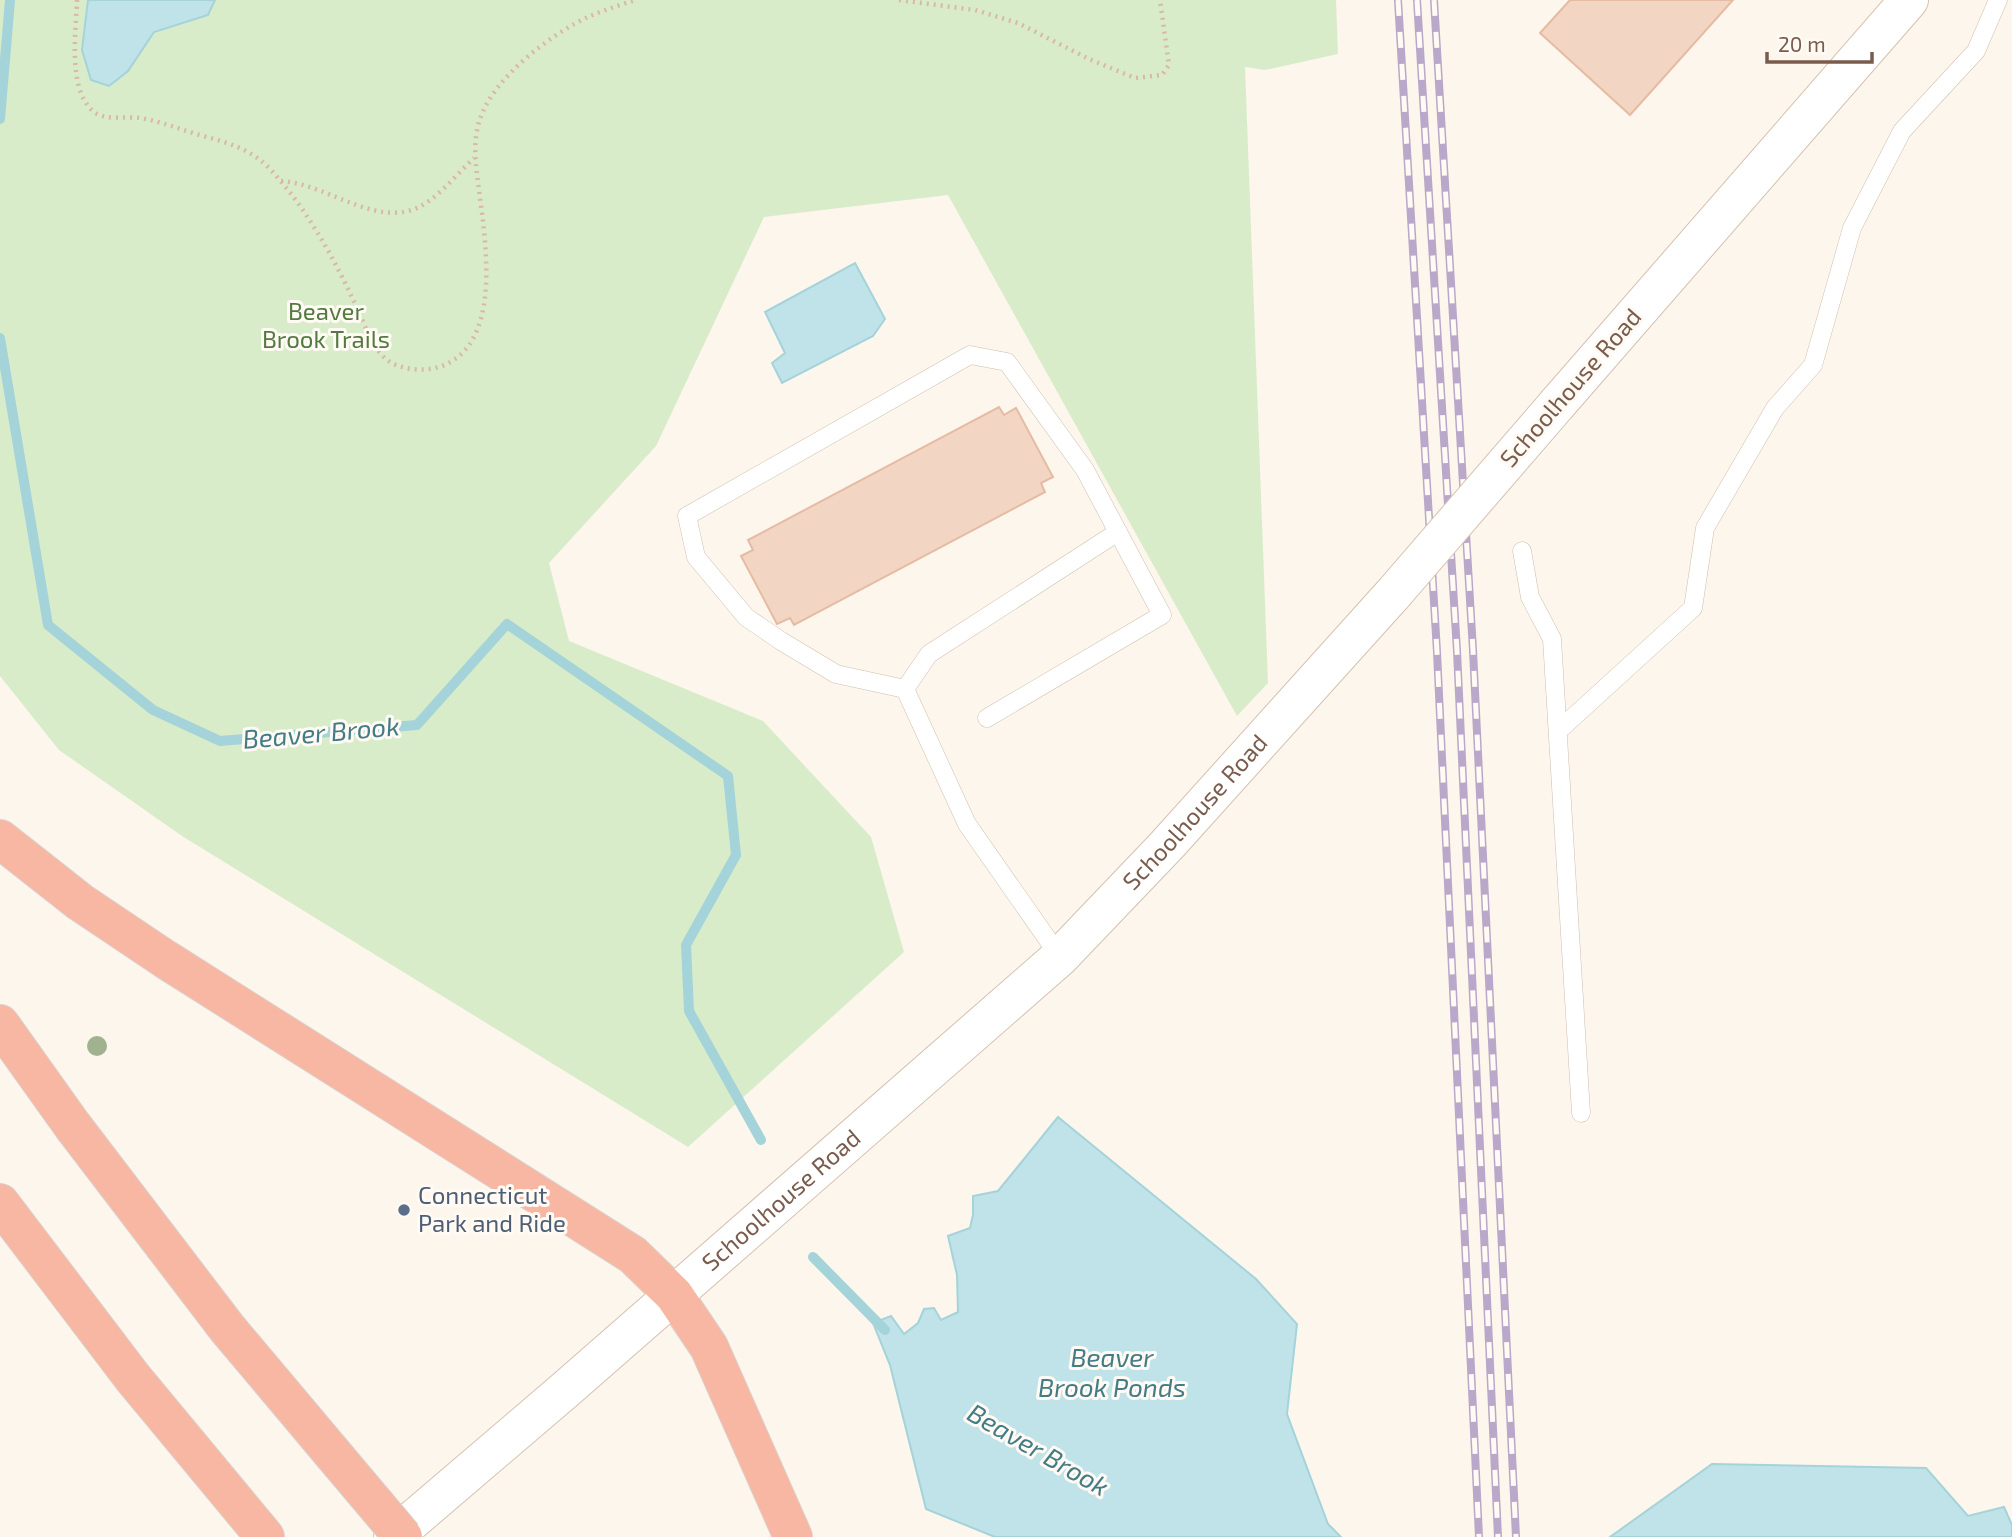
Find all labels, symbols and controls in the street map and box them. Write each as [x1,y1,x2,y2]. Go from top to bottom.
scale bar [1767,21,1872,65]
text: 20 m [1778,31,1826,56]
park label: Beaver Brook Trails [262,296,390,353]
street label: Schoolhouse Road [1493,302,1647,472]
water label: Beaver Brook [241,709,401,754]
street label: Schoolhouse Road [1116,728,1273,895]
street label: Schoolhouse Road [696,1122,866,1276]
place label: Connecticut Park and Ride [418,1180,566,1237]
marker: Connecticut Park and Ride [396,1202,412,1218]
water label: Beaver Brook Ponds [1038,1341,1186,1402]
water label: Beaver Brook [963,1396,1115,1501]

